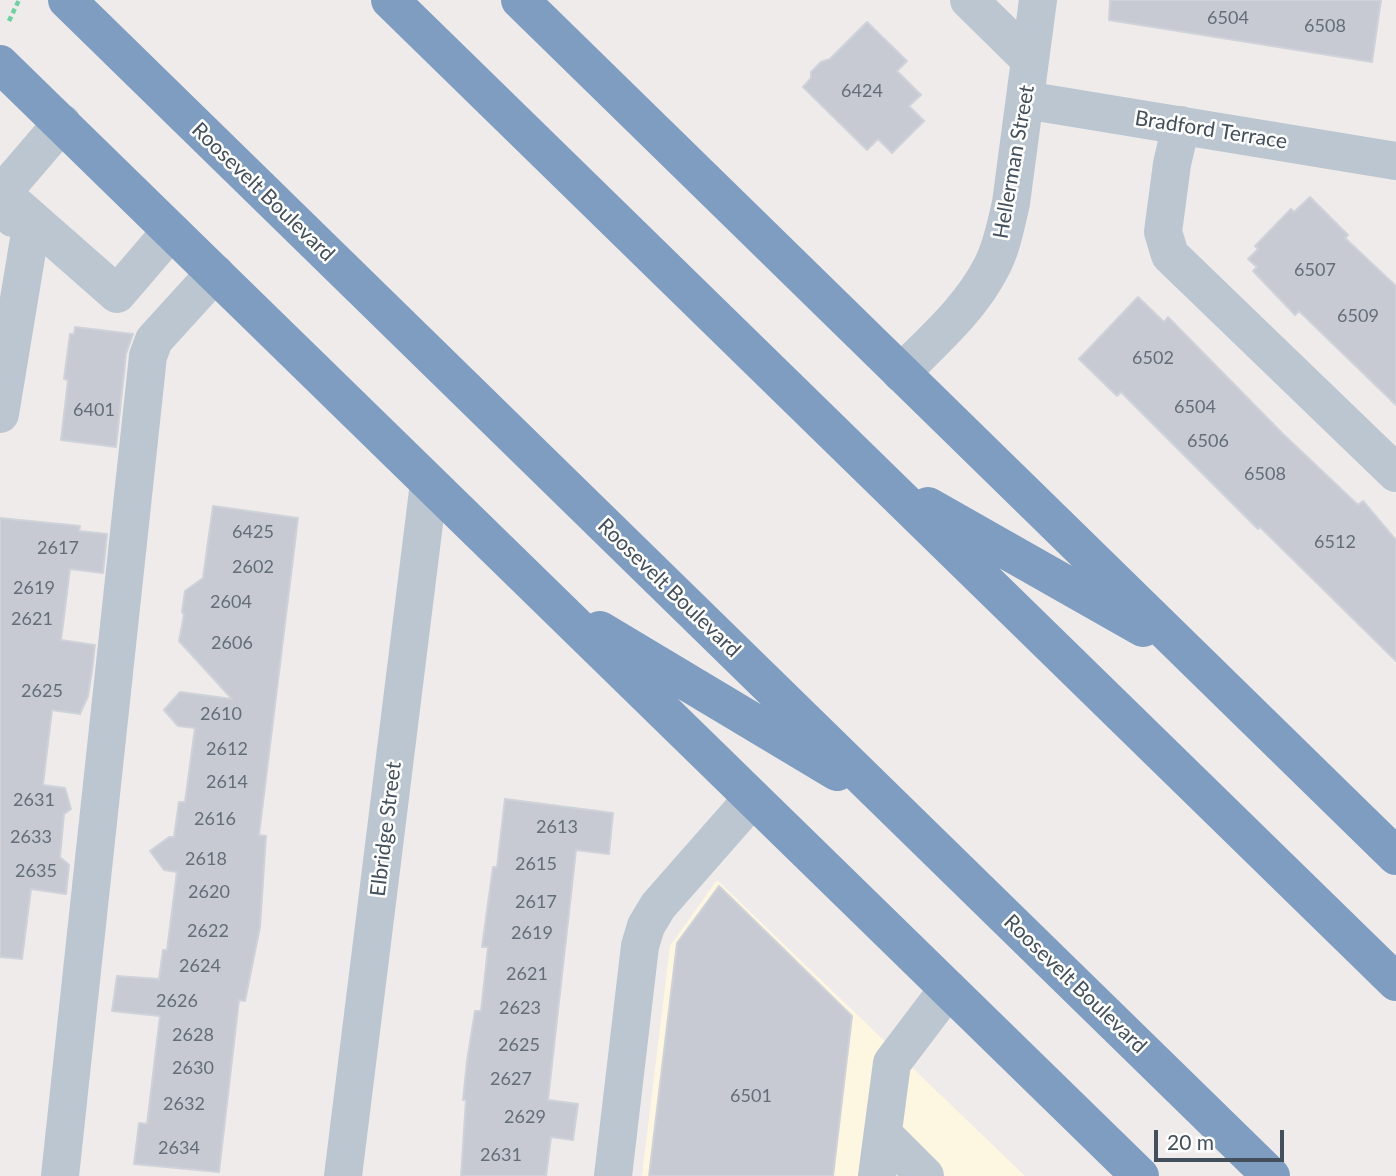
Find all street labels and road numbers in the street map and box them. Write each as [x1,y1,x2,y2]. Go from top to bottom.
street label: Hellerman Street [988,83,1040,241]
street label: Bradford Terrace [1133,106,1289,154]
street label: Roosevelt Boulevard [186,117,340,267]
street label: Roosevelt Boulevard [592,513,746,663]
street label: Elbridge Street [365,760,407,898]
street label: Roosevelt Boulevard [998,909,1152,1059]

